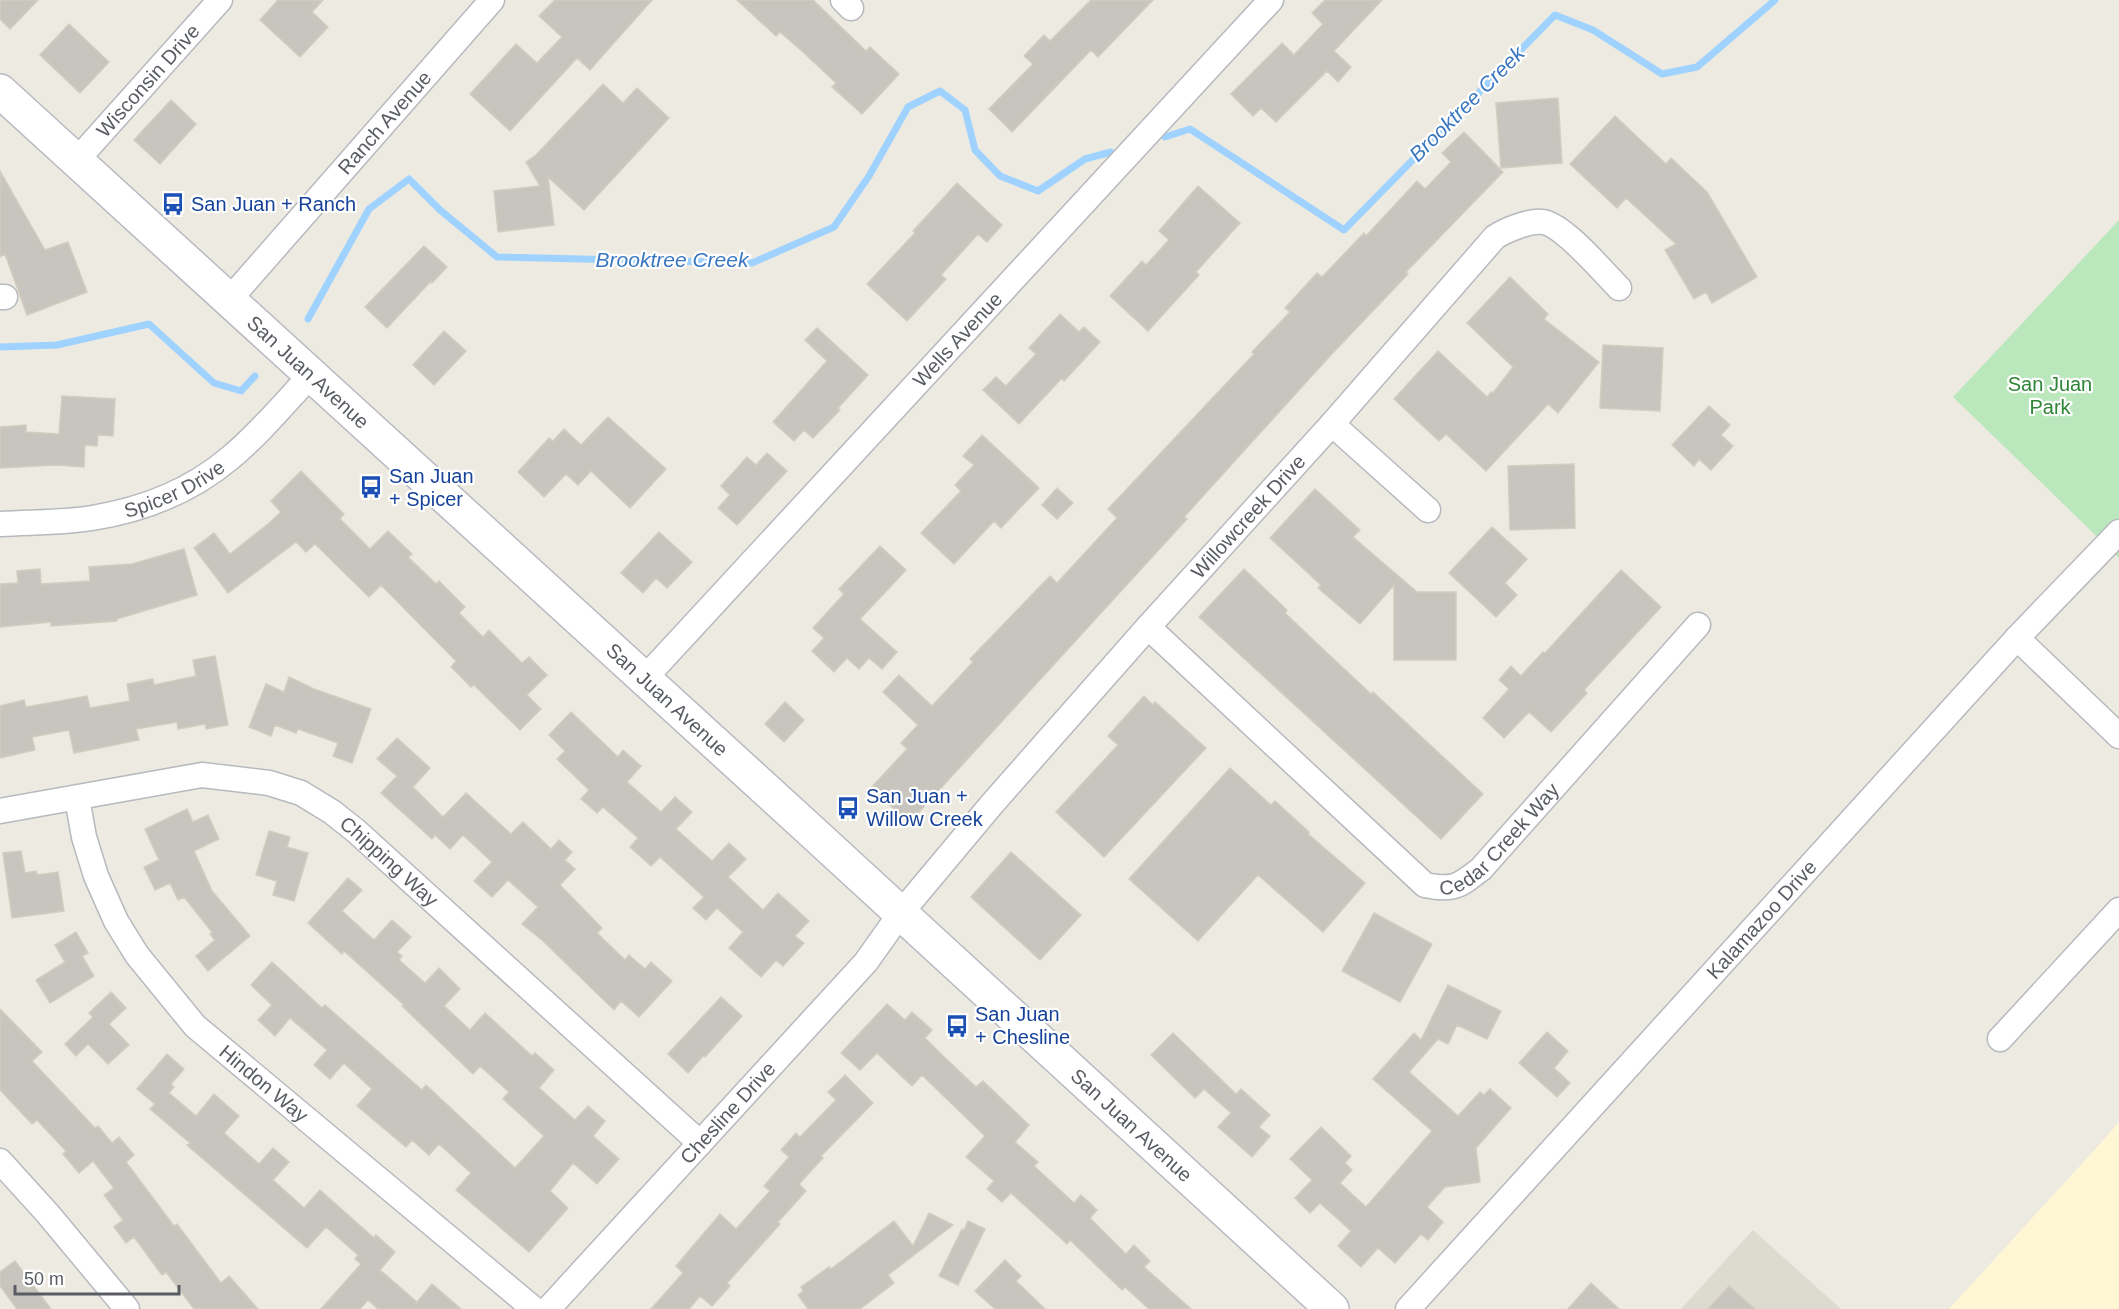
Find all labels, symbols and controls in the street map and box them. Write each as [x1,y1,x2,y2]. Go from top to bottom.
street label: Wisconsin Drive [92,20,204,141]
water label: Brooktree Creek [1404,40,1530,166]
street label: Ranch Avenue [334,66,436,179]
bus stop icon: San Juan + Ranch [160,191,186,217]
place label: San Juan + Ranch [191,193,356,215]
water label: Brooktree Creek [596,248,750,271]
street label: Wells Avenue [908,288,1006,391]
street label: San Juan Avenue [243,311,373,433]
park label: San Juan Park [2008,373,2092,418]
street label: Willowcreek Drive [1187,450,1310,583]
street label: Spicer Drive [122,456,229,522]
place label: San Juan + Spicer [389,465,474,510]
bus stop icon: San Juan + Spicer [358,474,384,500]
street label: San Juan Avenue [602,639,732,760]
street label: Cedar Creek Way [1439,779,1563,899]
place label: San Juan + Willow Creek [866,785,984,830]
bus stop icon: San Juan + Willow Creek [835,795,861,821]
street label: Chipping Way [336,812,442,911]
street label: Kalamazoo Drive [1702,856,1821,983]
place label: San Juan + Chesline [975,1003,1070,1048]
bus stop icon: San Juan + Chesline [944,1013,970,1039]
street label: Hindon Way [215,1040,312,1127]
street label: Chesline Drive [676,1057,780,1168]
street label: San Juan Avenue [1067,1064,1197,1186]
scale bar [15,1258,178,1296]
text: 50 m [24,1269,64,1289]

